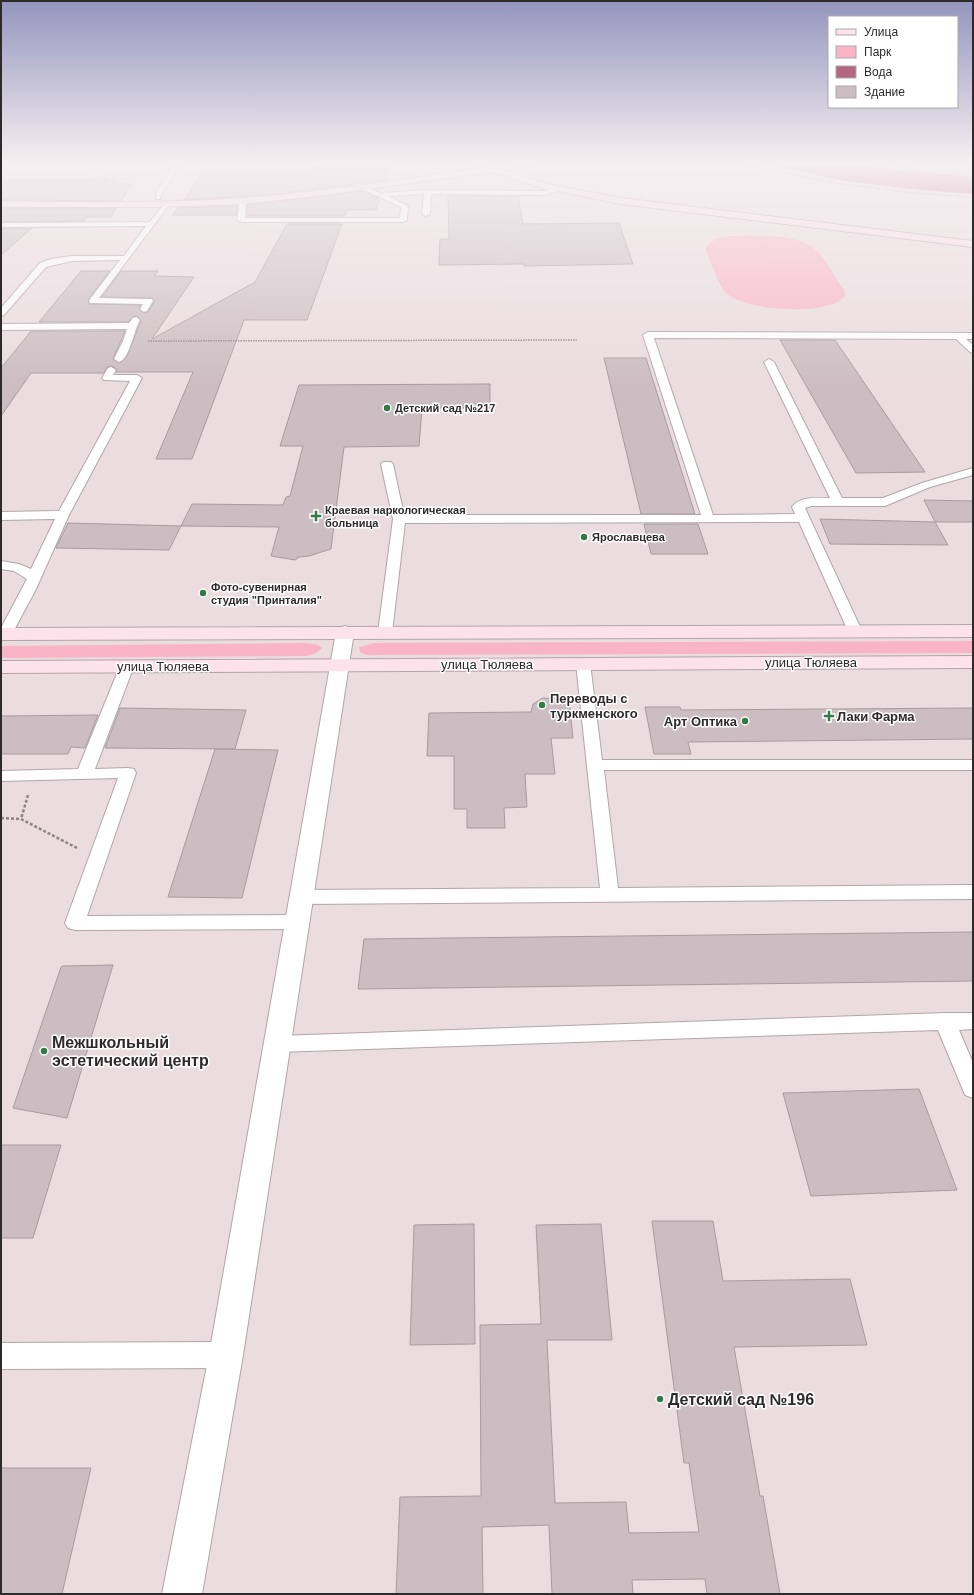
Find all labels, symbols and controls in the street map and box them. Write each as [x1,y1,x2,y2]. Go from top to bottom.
legend [828,16,958,108]
text: Улица [864,25,898,39]
text: Парк [864,45,892,59]
text: Вода [864,65,892,79]
text: Здание [864,85,905,99]
place label: Детский сад №217 [395,402,495,414]
marker: Детский сад №217 [382,403,392,413]
place label: Краевая наркологическая больница [325,504,466,529]
marker: Краевая наркологическая больница [310,510,322,522]
place label: Ярославцева [592,531,666,543]
marker: Ярославцева [579,532,589,542]
place label: Фото-сувенирная студия "Принталия" [211,581,322,606]
marker: Фото-сувенирная студия "Принталия" [198,588,208,598]
street label: улица Тюляева [765,655,858,670]
street label: улица Тюляева [441,657,534,672]
street label: улица Тюляева [117,659,210,674]
place label: Переводы с туркменского [550,691,638,721]
marker: Переводы с туркменского [537,700,547,710]
place label: Лаки Фарма [837,709,915,724]
marker: Лаки Фарма [824,711,834,721]
place label: Арт Оптика [664,714,738,729]
marker: Арт Оптика [740,716,750,726]
place label: Межшкольный эстетический центр [52,1034,209,1069]
marker: Межшкольный эстетический центр [39,1046,49,1056]
place label: Детский сад №196 [668,1391,814,1408]
marker: Детский сад №196 [655,1394,665,1404]

